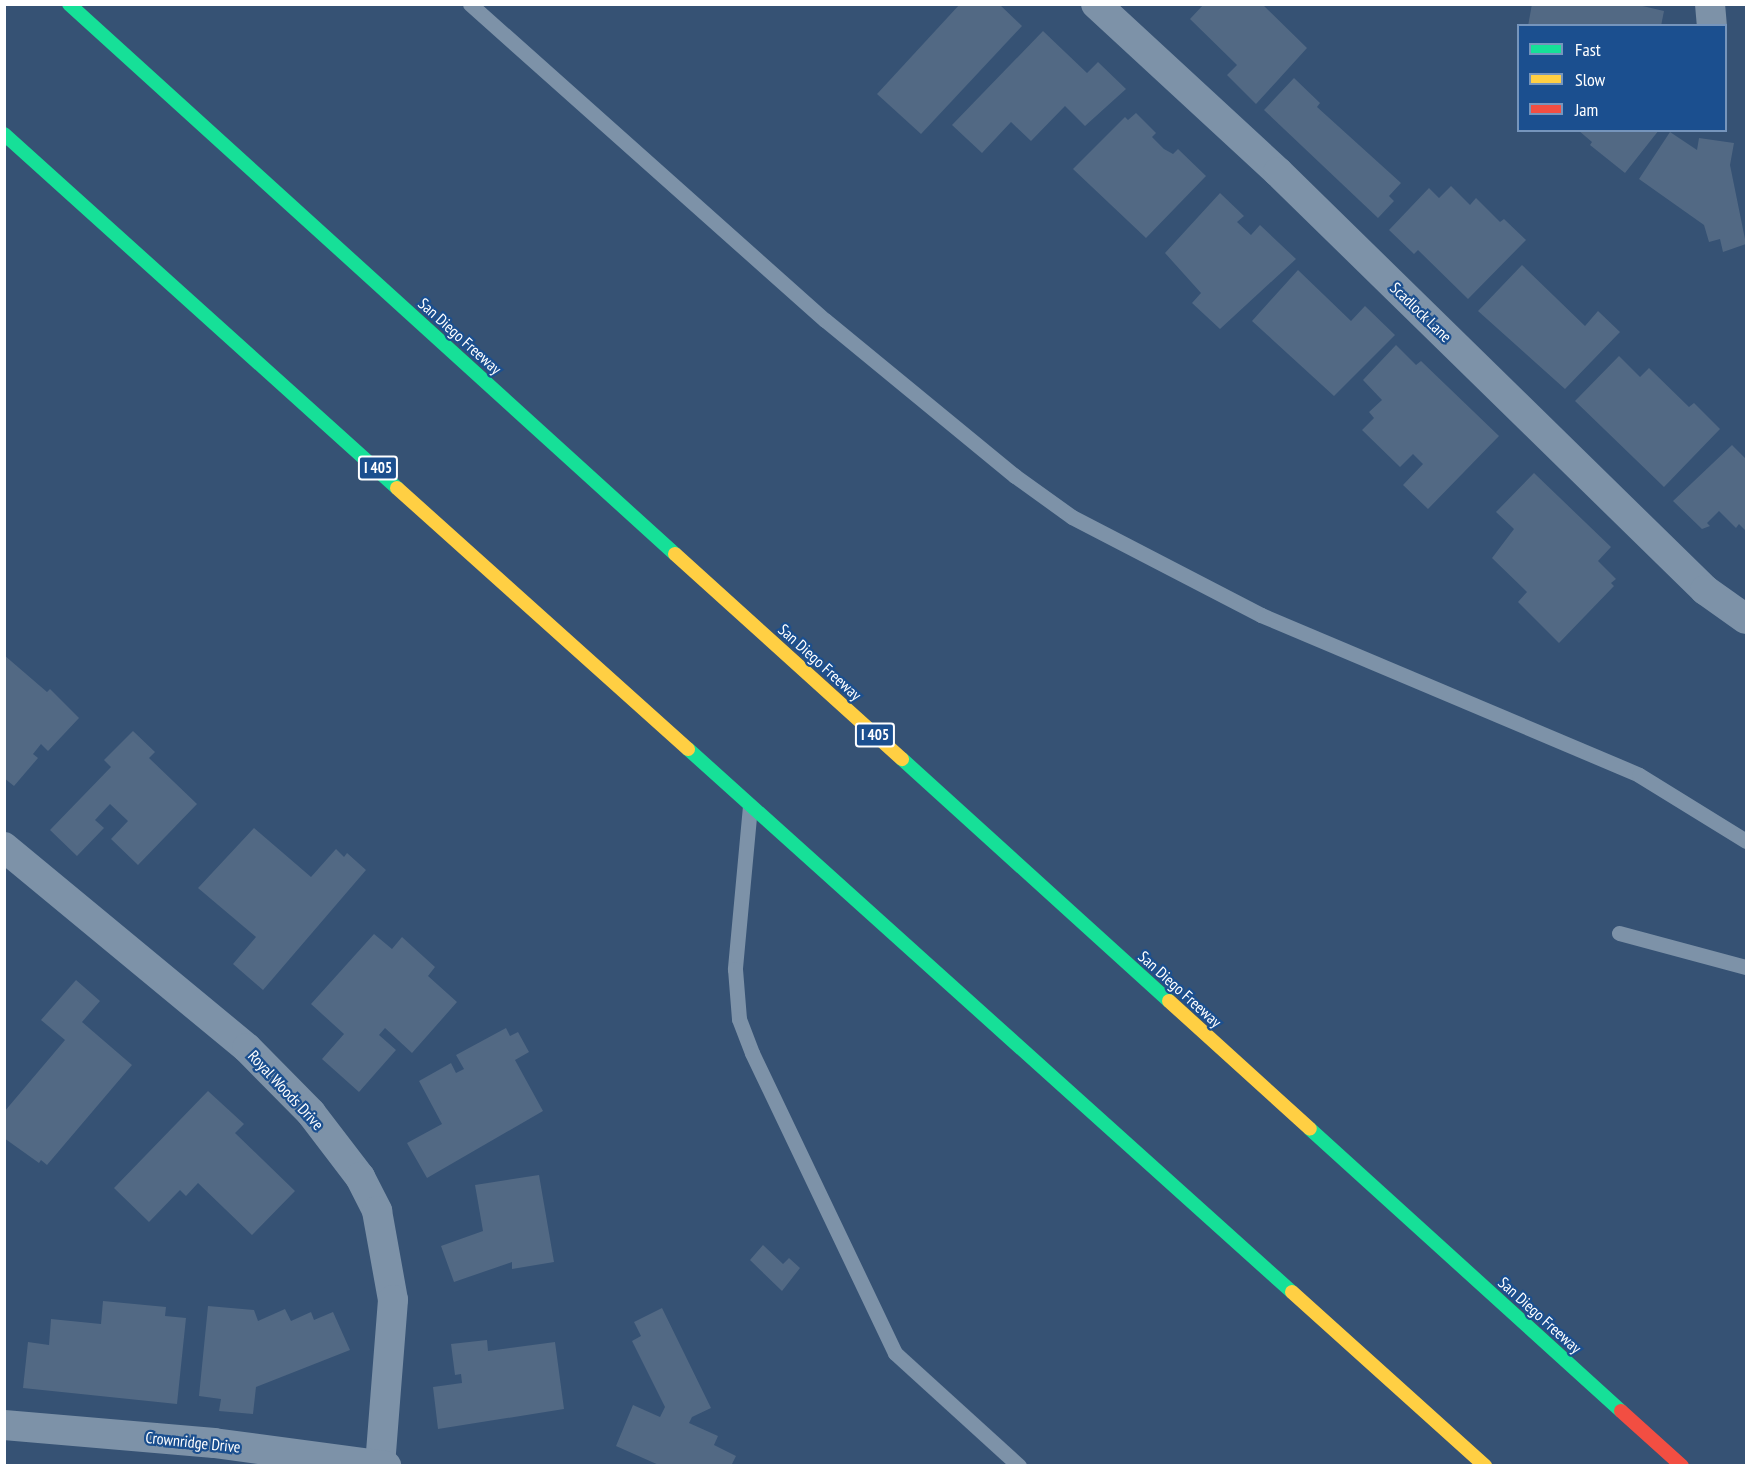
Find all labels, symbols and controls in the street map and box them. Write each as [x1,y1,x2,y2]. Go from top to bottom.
legend [1517,24,1727,132]
text: Fast [1575,38,1601,61]
text: Slow [1575,68,1605,91]
text: Jam [1575,98,1598,121]
street label: Scadlock Lane [1386,278,1456,346]
street label: San Diego Freeway [415,294,505,378]
road number: I 405 [357,456,399,480]
street label: San Diego Freeway [775,620,865,704]
road number: I 405 [854,723,896,747]
street label: San Diego Freeway [1135,947,1225,1031]
street label: Royal Woods Drive [244,1046,328,1134]
street label: San Diego Freeway [1495,1273,1585,1357]
street label: Crownridge Drive [145,1427,241,1457]

